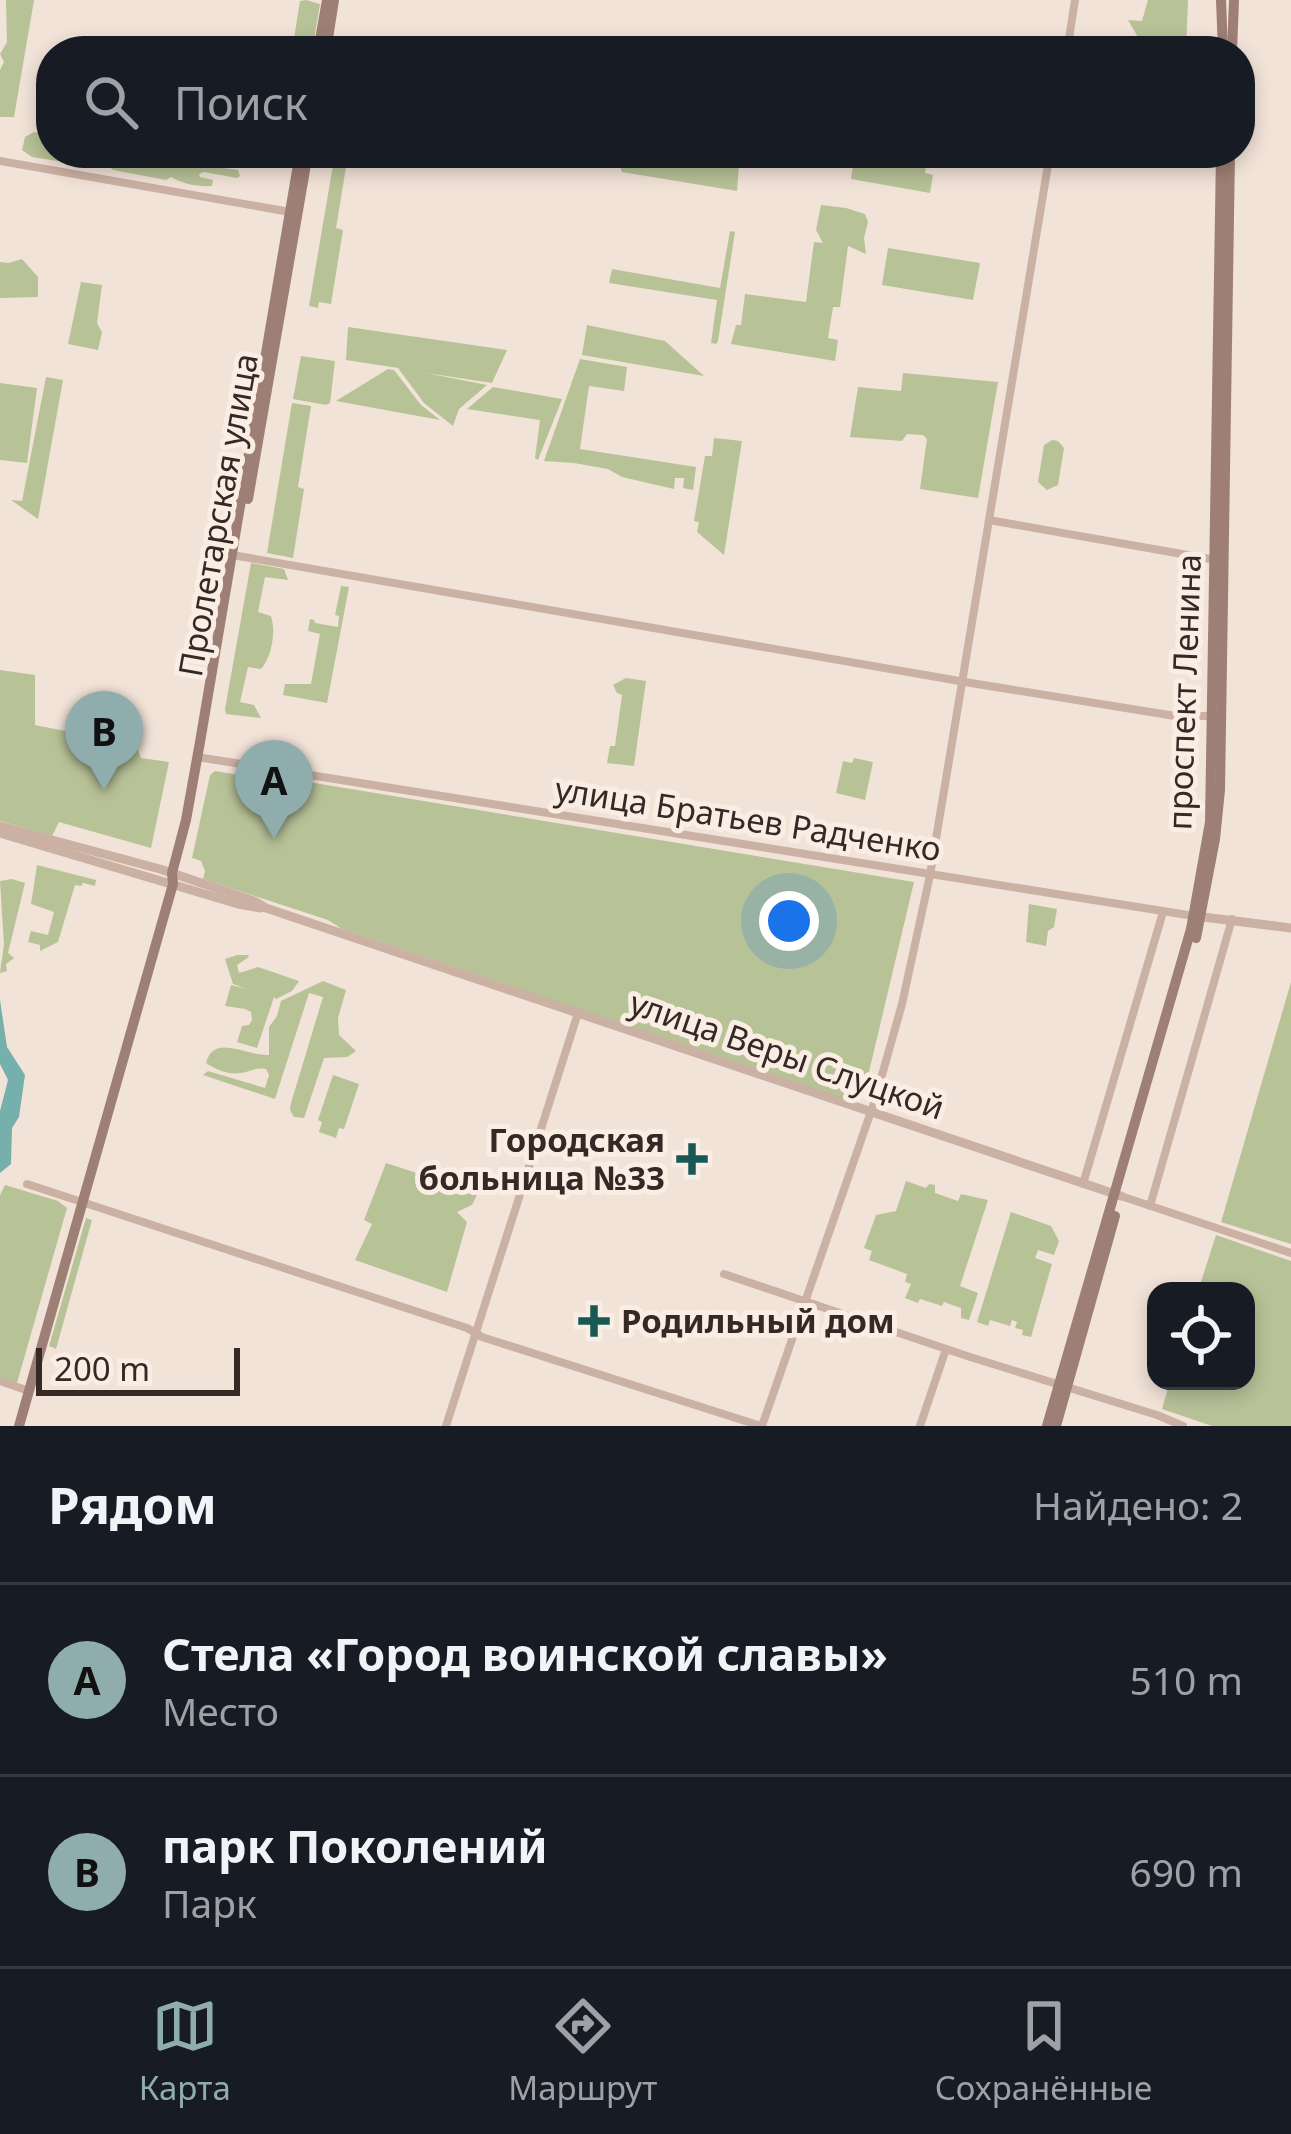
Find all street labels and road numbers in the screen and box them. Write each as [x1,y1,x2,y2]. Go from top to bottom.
street label: Пролетарская улица [167,350,268,680]
street label: проспект Ленина [1156,553,1211,831]
street label: улица Братьев Радченко [552,766,944,871]
street label: улица Веры Слуцкой [624,980,950,1130]

